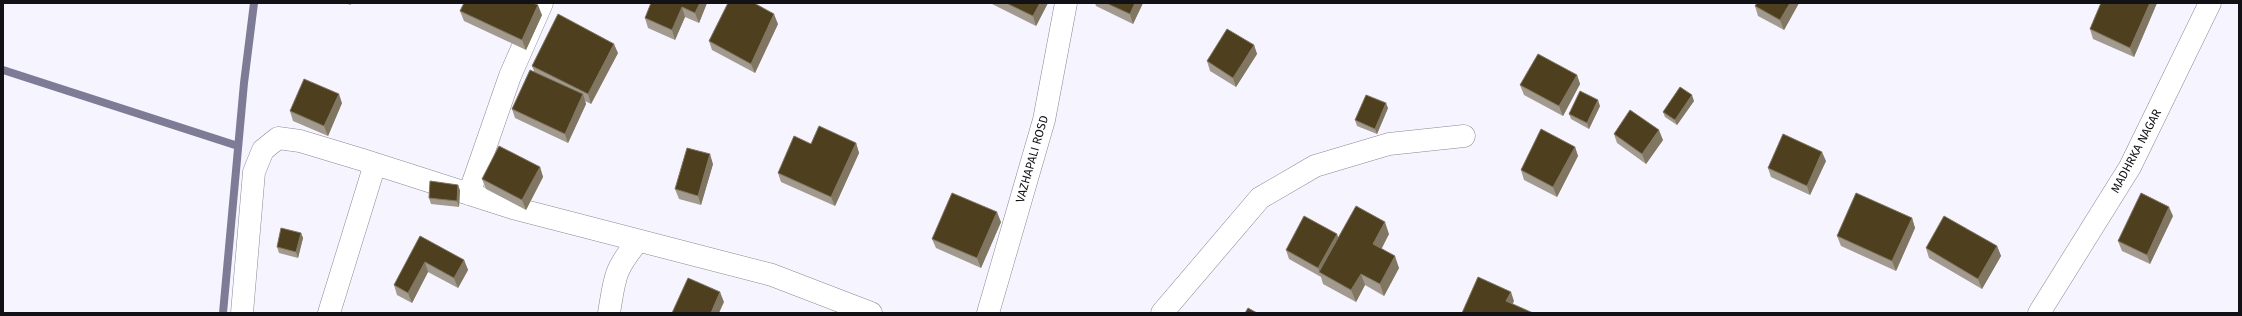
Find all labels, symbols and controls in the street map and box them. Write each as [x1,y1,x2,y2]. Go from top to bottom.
street label: MADHRKA NAGAR [2108,107,2164,195]
street label: VAZHAPALI ROSD [1013,113,1051,204]

